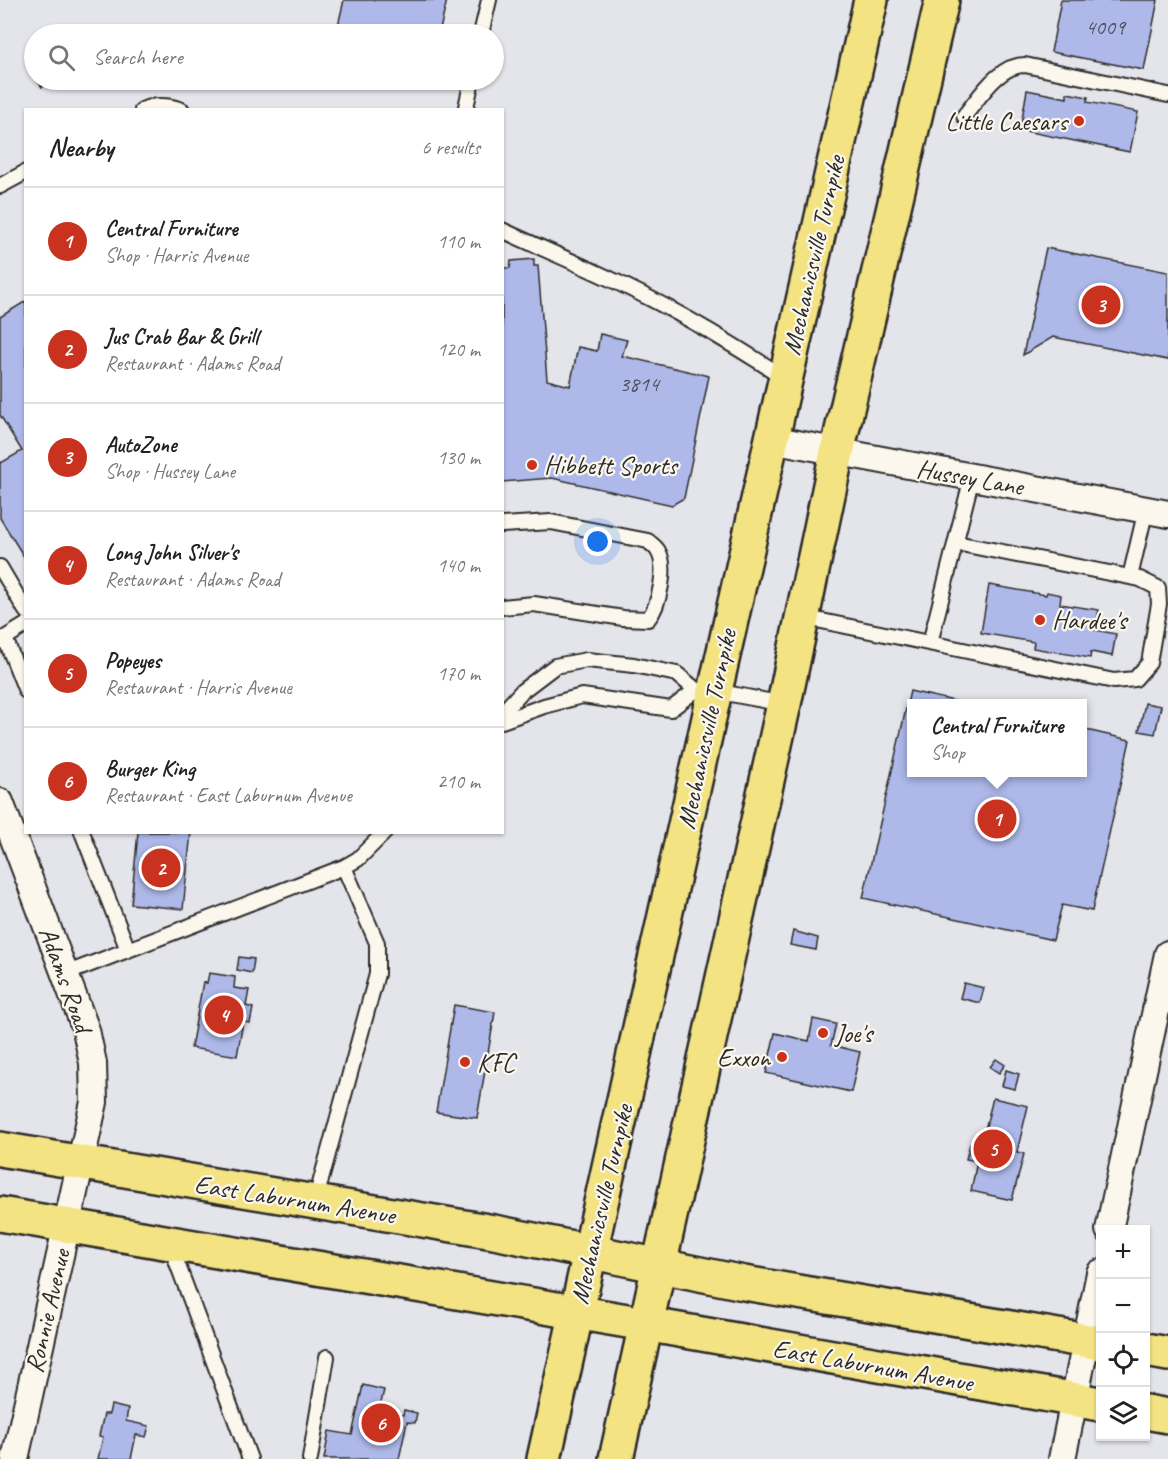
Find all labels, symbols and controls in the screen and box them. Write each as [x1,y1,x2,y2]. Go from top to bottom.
house number: 4009 [1085,13,1127,41]
search box [24,24,504,90]
icon: search [45,41,78,74]
text: Search here [93,43,183,71]
place label: Little Caesars [946,105,1069,138]
marker: Little Caesars [1072,114,1086,128]
text: Nearby [48,131,113,164]
text: 6 results [421,135,480,160]
street label: Mechanicsville Turnpike [775,151,853,358]
text: Central Furniture [105,215,238,243]
text: 1 [63,229,72,254]
text: 110 m [437,229,480,254]
text: Shop · Harris Avenue [105,243,248,268]
pin: 3 [1082,282,1120,328]
text: Jus Crab Bar & Grill [105,323,258,351]
text: 2 [63,337,72,362]
text: 120 m [437,337,480,362]
text: Restaurant · Adams Road [105,351,280,376]
house number: 3814 [619,370,661,398]
text: AutoZone [105,431,176,459]
text: 3 [63,445,72,470]
text: 130 m [437,445,480,470]
place label: Hibbett Sports [544,449,679,482]
street label: Hussey Lane [914,452,1028,504]
marker: Hibbett Sports [525,458,539,472]
text: Shop · Hussey Lane [105,459,235,484]
your location [583,527,612,556]
text: Long John Silver's [105,539,238,567]
text: 4 [63,553,72,578]
text: 140 m [437,553,480,578]
text: Restaurant · Adams Road [105,567,280,592]
place label: Hardee's [1052,604,1129,637]
marker: Hardee's [1033,613,1047,627]
street label: Mechanicsville Turnpike [669,625,744,832]
text: Popeyes [105,647,161,675]
text: 5 [63,661,72,686]
text: 170 m [437,661,480,686]
text: Restaurant · Harris Avenue [105,675,292,700]
popup [907,699,1087,777]
text: Central Furniture [931,712,1063,740]
text: Shop [931,740,965,765]
text: Burger King [105,755,195,783]
text: 6 [63,769,72,794]
text: 210 m [437,769,480,794]
text: Restaurant · East Laburnum Avenue [105,783,352,808]
pin: 1 [978,796,1016,842]
pin: 2 [142,846,180,890]
street label: Adams Road [31,922,101,1040]
pin: 4 [204,992,244,1038]
place label: Joe's [833,1017,874,1050]
marker: Joe's [816,1026,830,1040]
place label: Exxon [717,1041,771,1074]
place label: KFC [477,1046,518,1079]
marker: Exxon [775,1050,789,1064]
marker: KFC [458,1055,472,1069]
street label: Mechanicsville Turnpike [563,1100,641,1307]
pin: 5 [974,1126,1012,1172]
street label: East Laburnum Avenue [192,1167,400,1232]
map controls [1096,1225,1150,1441]
button: + [1096,1225,1150,1279]
street label: Ronnie Avenue [17,1245,78,1376]
button: − [1096,1279,1150,1333]
street label: East Laburnum Avenue [770,1332,978,1400]
button: locate [1096,1333,1150,1387]
button: layers [1096,1387,1150,1441]
pin: 6 [362,1400,400,1446]

